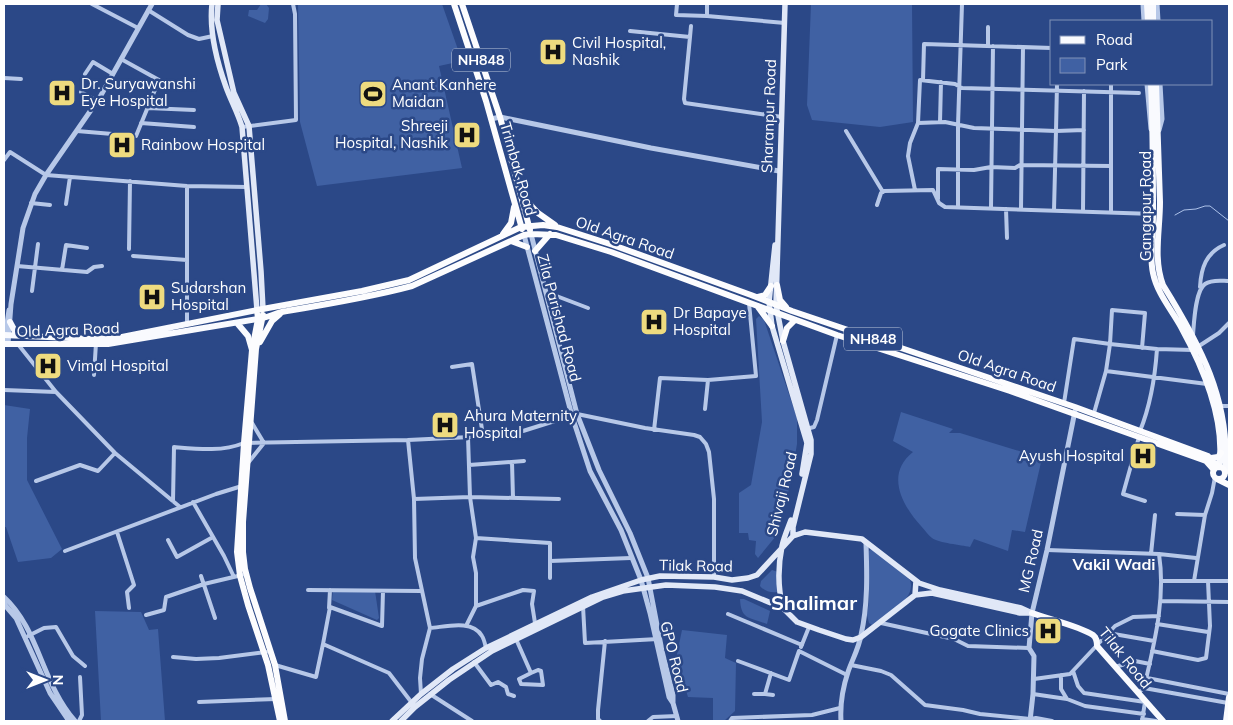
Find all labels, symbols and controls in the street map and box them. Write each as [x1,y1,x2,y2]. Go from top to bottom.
legend [1050,20,1213,85]
text: Road [1096,30,1133,49]
place label: Civil Hospital, Nashik [572,33,666,69]
hospital icon: Civil Hospital, Nashik [538,37,568,67]
road number: NH848 [452,48,510,72]
text: Park [1096,55,1128,74]
street label: Sharanpur Road [757,59,780,173]
place label: Dr. Suryawanshi Eye Hospital [81,74,196,110]
place label: Anant Kanhere Maidan [392,75,497,111]
hospital icon: Dr. Suryawanshi Eye Hospital [47,78,77,108]
sports icon: Anant Kanhere Maidan [358,79,388,109]
place label: Shreeji Hospital, Nashik [335,116,448,152]
hospital icon: Shreeji Hospital, Nashik [452,120,482,150]
street label: Trimbak Road [496,120,541,218]
hospital icon: Rainbow Hospital [107,130,137,160]
place label: Rainbow Hospital [141,135,265,154]
street label: Gangapur Road [1136,151,1155,261]
street label: Old Agra Road [573,212,677,263]
street label: Zila Parishad Road [533,252,586,384]
place label: Sudarshan Hospital [171,278,246,314]
hospital icon: Sudarshan Hospital [137,282,167,312]
place label: Dr Bapaye Hospital [673,303,747,339]
hospital icon: Dr Bapaye Hospital [639,307,669,337]
street label: Old Agra Road [16,318,120,341]
road number: NH848 [844,328,902,350]
street label: Old Agra Road [955,345,1059,396]
hospital icon: Vimal Hospital [33,351,63,381]
place label: Vimal Hospital [67,356,169,375]
place label: Ahura Maternity Hospital [464,406,577,442]
hospital icon: Ahura Maternity Hospital [430,410,460,440]
hospital icon: Ayush Hospital [1128,441,1158,471]
place label: Ayush Hospital [1019,446,1124,465]
street label: Shivaji Road [762,450,801,538]
street label: MG Road [1014,527,1047,594]
district label: Vakil Wadi [1071,554,1156,574]
street label: Tilak Road [659,555,733,576]
district label: Shalimar [771,590,857,615]
hospital icon: Gogate Clinics [1033,616,1063,646]
street label: GPO Road [656,619,693,695]
place label: Gogate Clinics [930,621,1029,640]
street label: Tilak Road [1095,623,1156,692]
north arrow [20,655,70,705]
text: N [49,675,67,685]

